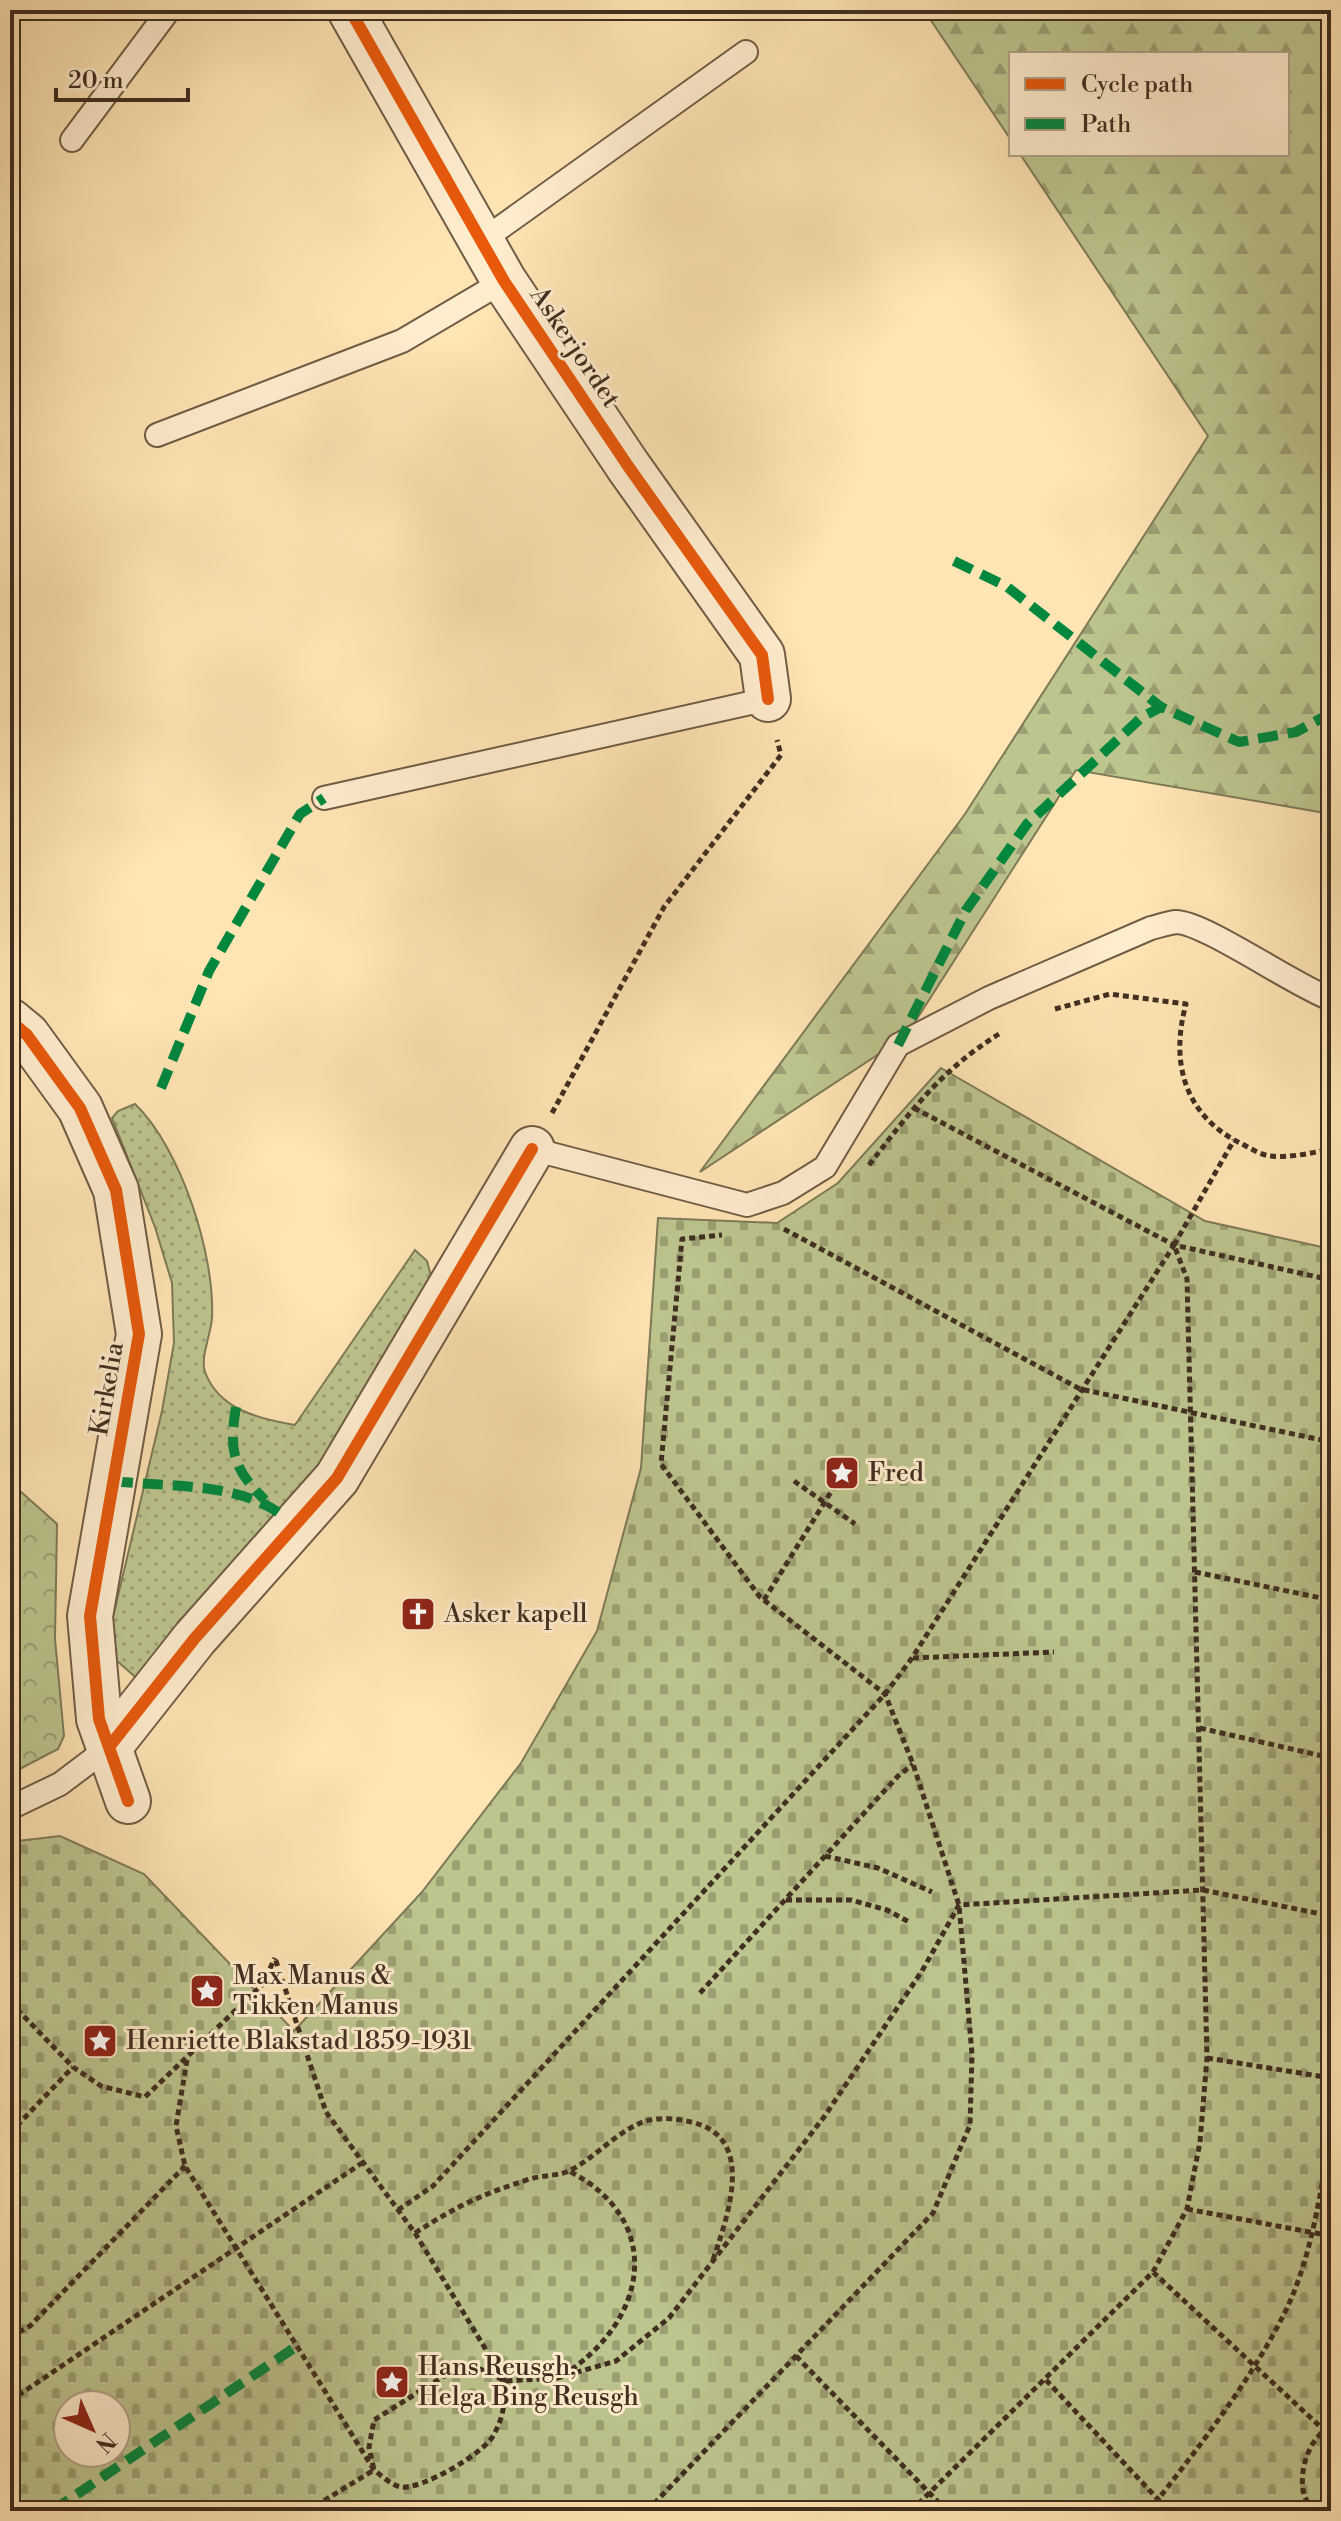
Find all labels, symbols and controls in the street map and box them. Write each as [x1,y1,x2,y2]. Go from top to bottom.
scale bar [56,52,188,102]
legend [1009,52,1289,156]
text: 20 m [68,66,124,96]
text: Cycle path [1081,70,1193,100]
text: Path [1081,110,1131,140]
street label: Askerjordet [522,280,627,413]
street label: Kirkelia [83,1339,131,1438]
place icon: Fred [823,1454,861,1492]
place label: Fred [868,1457,924,1489]
church icon: Asker kapell [399,1595,437,1633]
place label: Asker kapell [443,1598,588,1630]
place label: Max Manus & Tikken Manus [233,1960,398,2022]
place icon: Max Manus & Tikken Manus [188,1972,226,2010]
place icon: Henriette Blakstad 1859-1931 [81,2022,119,2060]
place label: Henriette Blakstad 1859-1931 [126,2025,472,2057]
place label: Hans Reusgh, Helga Bing Reusgh [418,2351,639,2413]
place icon: Hans Reusgh, Helga Bing Reusgh [373,2363,411,2401]
north arrow [52,2389,132,2469]
text: N [89,2426,121,2458]

